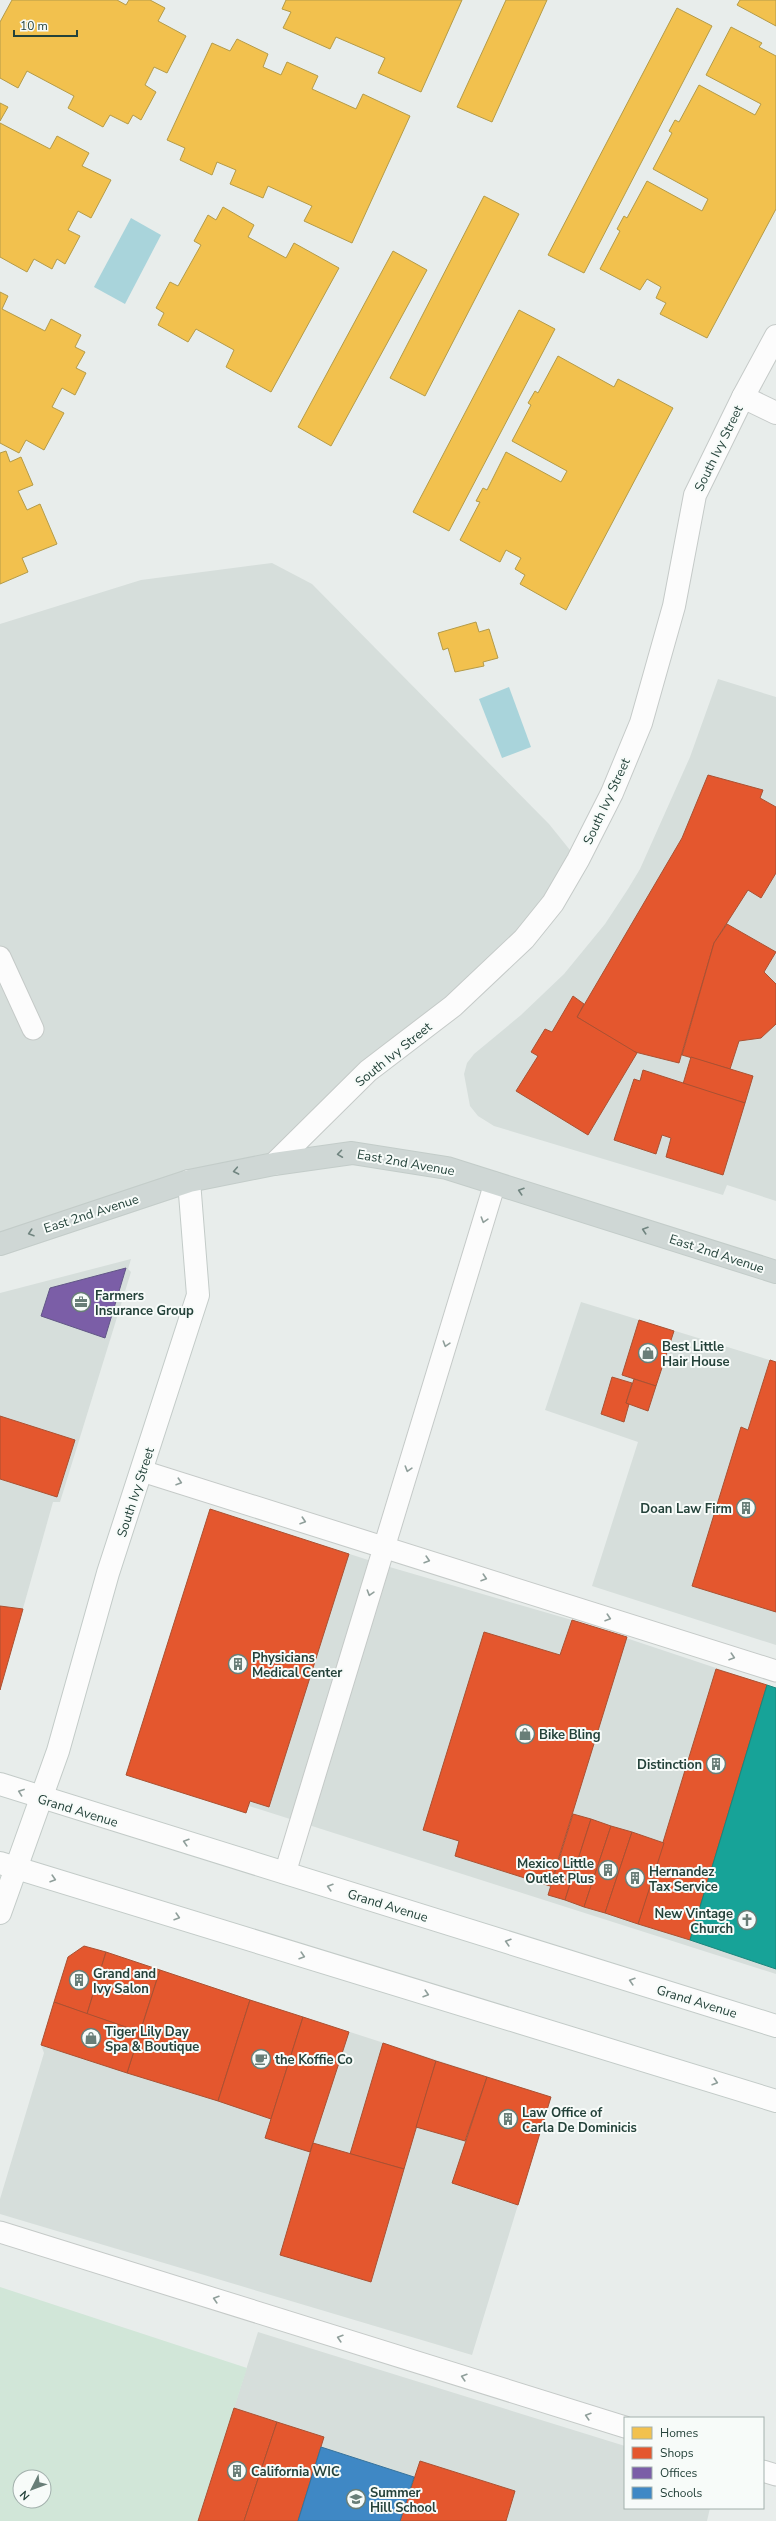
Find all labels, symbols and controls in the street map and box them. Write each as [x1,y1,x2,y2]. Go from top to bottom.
scale bar [14,12,77,38]
text: 10 m [20,18,48,34]
street label: South Ivy Street [690,402,748,494]
street label: South Ivy Street [579,755,635,848]
street label: South Ivy Street [352,1018,436,1091]
street label: East 2nd Avenue [356,1146,456,1180]
one-way arrow [337,1149,343,1158]
one-way arrow [233,1167,239,1175]
one-way arrow [518,1187,525,1196]
street label: East 2nd Avenue [42,1190,141,1238]
one-way arrow [480,1216,489,1223]
one-way arrow [642,1227,649,1235]
one-way arrow [28,1228,35,1237]
street label: East 2nd Avenue [667,1230,767,1278]
place label: Farmers Insurance Group [95,1287,194,1320]
office icon: Farmers Insurance Group [70,1291,92,1313]
place label: Best Little Hair House [662,1338,730,1371]
one-way arrow [442,1341,451,1348]
shop icon: Best Little Hair House [637,1342,659,1364]
street label: South Ivy Street [113,1445,159,1540]
one-way arrow [404,1465,413,1472]
one-way arrow [175,1478,182,1486]
building icon: Doan Law Firm [735,1497,757,1519]
place label: Doan Law Firm [640,1500,732,1518]
one-way arrow [299,1517,306,1525]
one-way arrow [423,1556,430,1564]
one-way arrow [480,1573,487,1582]
one-way arrow [366,1589,375,1596]
one-way arrow [604,1613,611,1621]
place label: Physicians Medical Center [252,1649,343,1682]
one-way arrow [728,1652,735,1661]
building icon: Physicians Medical Center [227,1653,249,1675]
shop icon: Bike Bling [514,1723,536,1745]
place label: Bike Bling [539,1726,601,1744]
building icon: Distinction [705,1753,727,1775]
place label: Distinction [637,1756,702,1774]
one-way arrow [17,1788,24,1796]
street label: Grand Avenue [35,1790,120,1832]
one-way arrow [183,1838,190,1847]
place label: Mexico Little Outlet Plus [517,1855,594,1888]
building icon: Mexico Little Outlet Plus [597,1859,619,1881]
place label: Hernandez Tax Service [649,1863,718,1896]
building icon: Hernandez Tax Service [624,1867,646,1889]
one-way arrow [49,1874,56,1883]
one-way arrow [327,1883,334,1892]
street label: Grand Avenue [345,1885,430,1927]
place label: New Vintage Church [655,1905,733,1938]
church icon: New Vintage Church [736,1909,758,1931]
one-way arrow [174,1912,181,1921]
one-way arrow [504,1938,511,1947]
one-way arrow [298,1951,305,1959]
place label: Grand and Ivy Salon [93,1965,156,1998]
building icon: Grand and Ivy Salon [68,1969,90,1991]
one-way arrow [629,1977,636,1986]
street label: Grand Avenue [654,1981,739,2023]
one-way arrow [422,1989,429,1998]
place label: Tiger Lily Day Spa & Boutique [105,2023,199,2056]
shop icon: Tiger Lily Day Spa & Boutique [80,2027,102,2049]
cafe icon: the Koffie Co [250,2048,272,2070]
place label: the Koffie Co [275,2051,353,2069]
one-way arrow [712,2077,719,2086]
place label: Law Office of Carla De Dominicis [522,2104,637,2137]
building icon: Law Office of Carla De Dominicis [497,2108,519,2130]
one-way arrow [212,2295,219,2304]
one-way arrow [336,2334,343,2343]
one-way arrow [460,2373,467,2382]
one-way arrow [584,2412,591,2421]
legend [624,2417,764,2509]
text: Homes [660,2425,698,2441]
text: Shops [660,2445,694,2461]
building icon: California WIC [226,2460,248,2482]
place label: California WIC [251,2463,340,2481]
text: Offices [660,2465,698,2481]
north arrow [12,2469,52,2509]
place label: Summer Hill School [370,2484,437,2517]
text: Schools [660,2485,703,2501]
text: N [17,2487,33,2503]
school or university icon: Summer Hill School [345,2488,367,2510]

